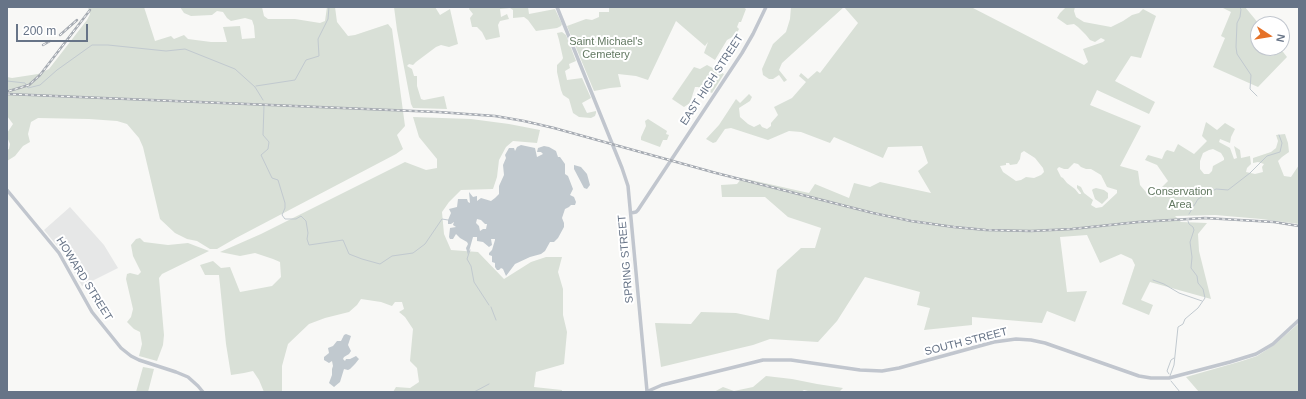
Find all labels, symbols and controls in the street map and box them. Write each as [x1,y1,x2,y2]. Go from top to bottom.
scale bar [18,16,90,42]
north arrow [1250,16,1290,56]
text: 200 m [23,24,56,38]
street label: EAST HIGH STREET [678,32,746,128]
text: N [1274,33,1287,43]
park label: Saint Michael's Cemetery [569,35,643,61]
park label: Conservation Area [1148,185,1212,211]
street label: SPRING STREET [616,214,636,304]
street label: HOWARD STREET [53,235,115,323]
street label: SOUTH STREET [923,325,1009,359]

